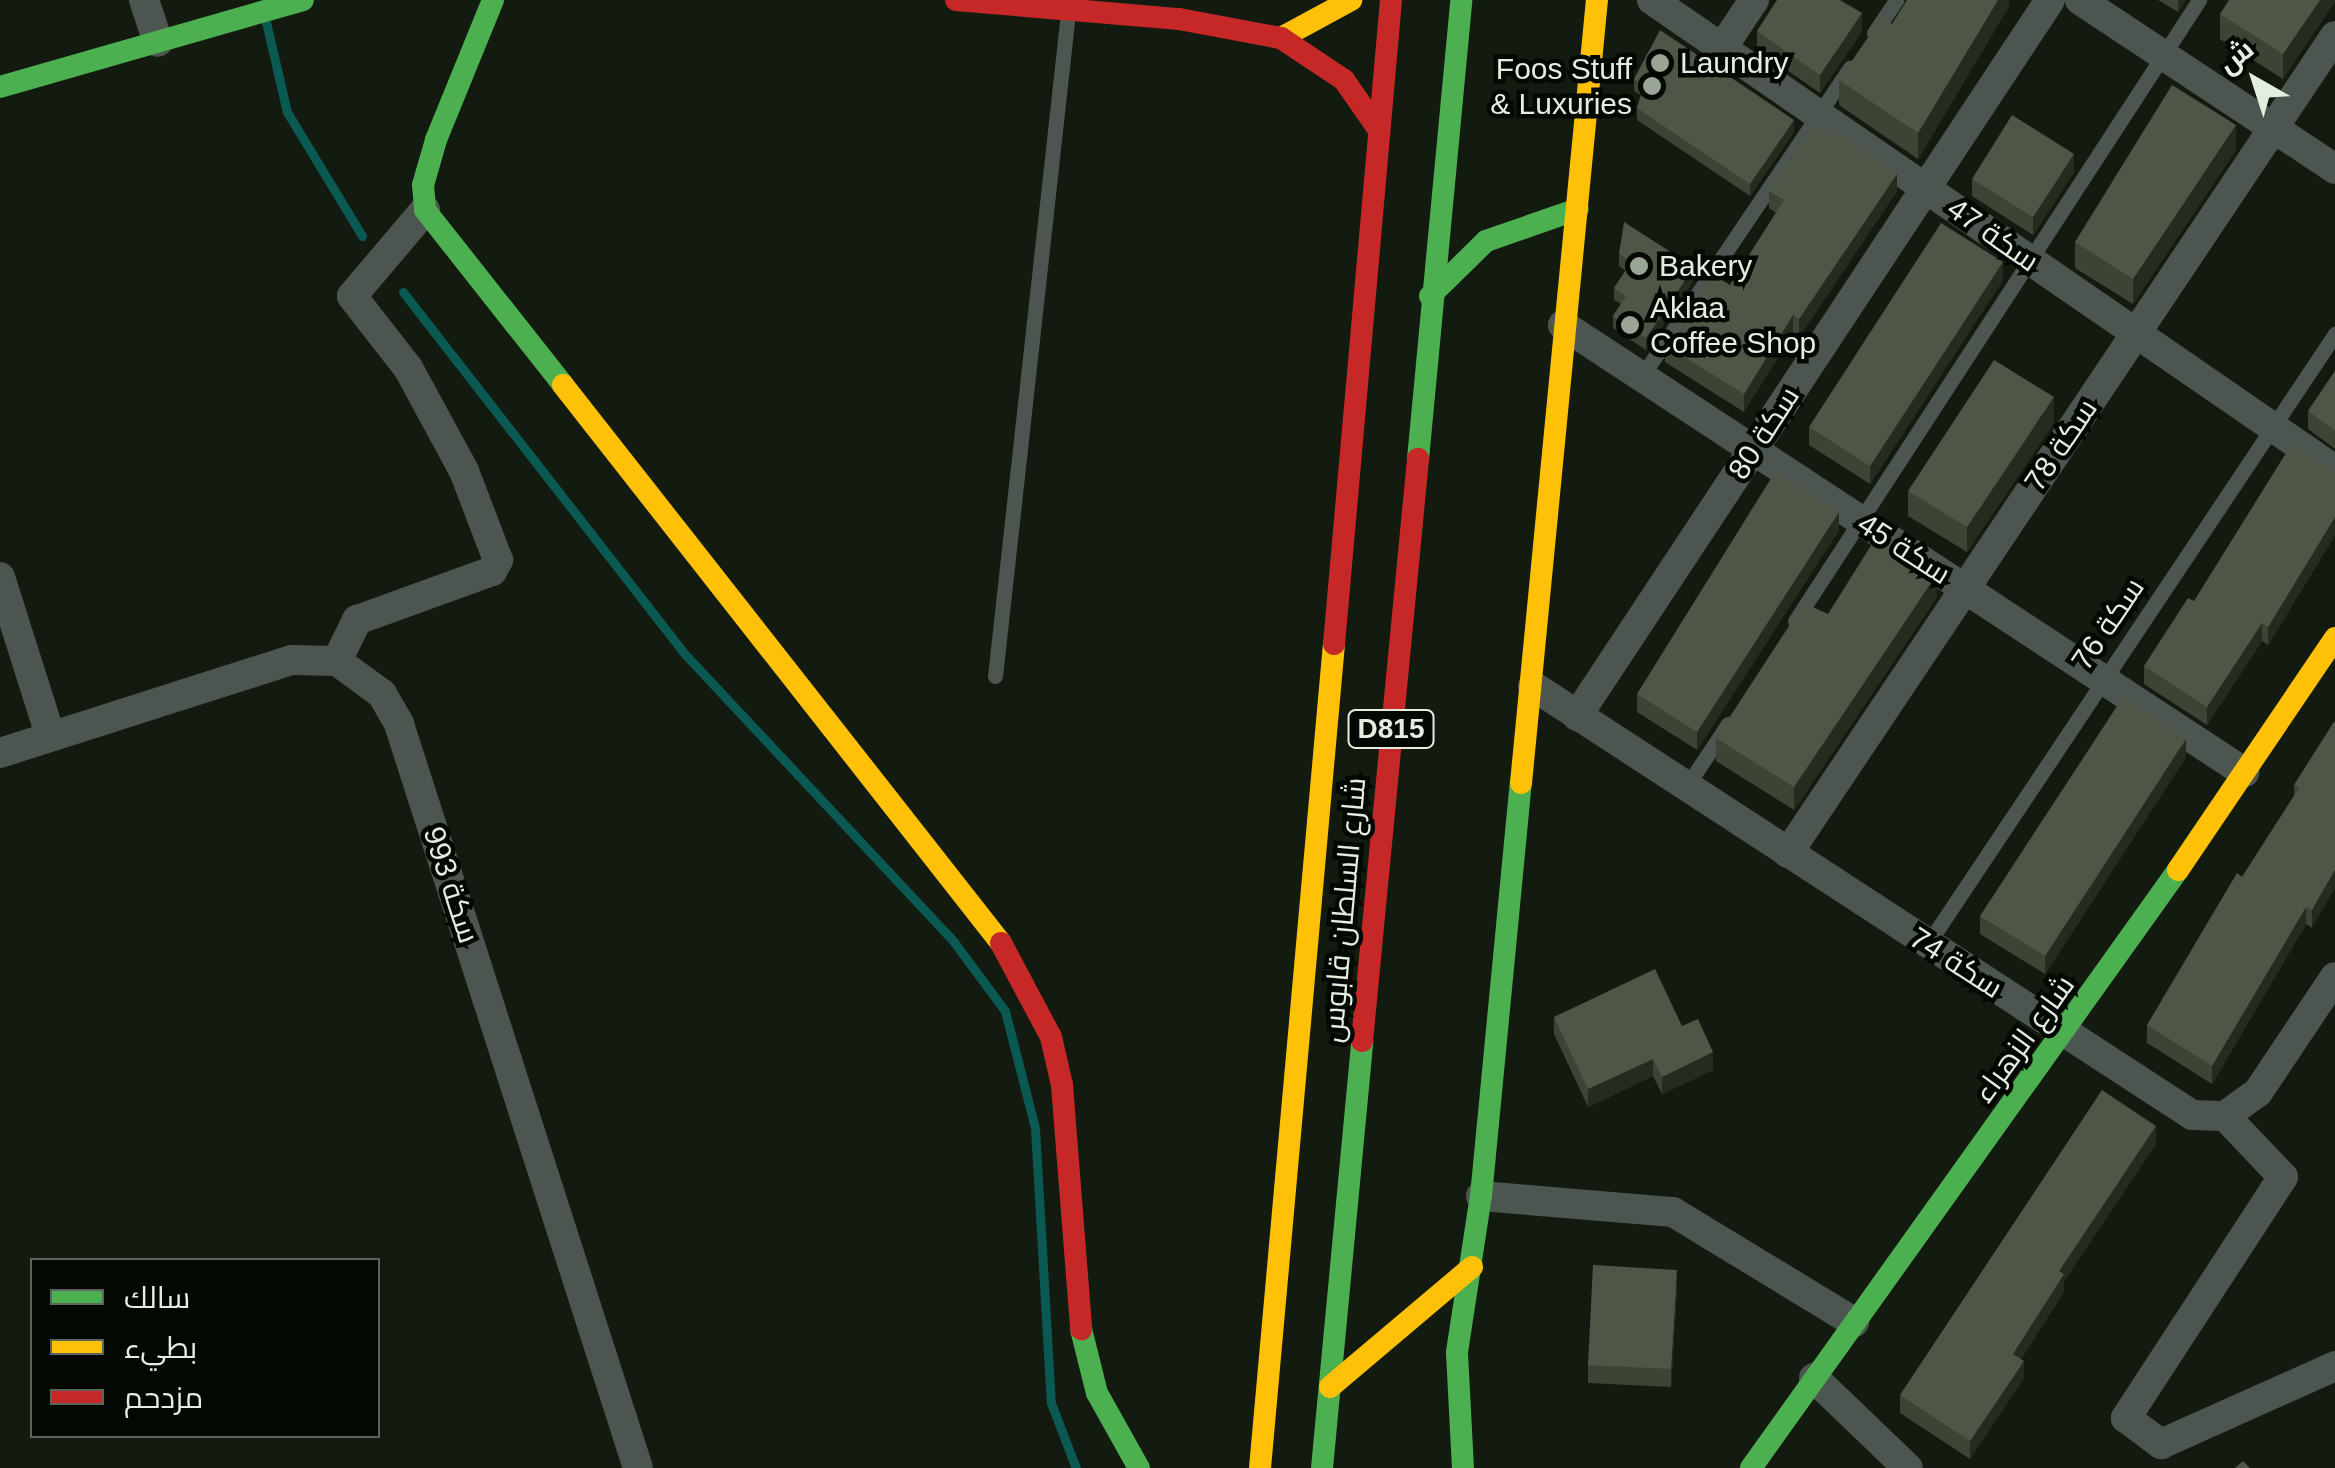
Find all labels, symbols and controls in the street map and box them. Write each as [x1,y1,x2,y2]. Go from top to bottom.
north arrow [2205,30,2305,130]
text: ش [2212,33,2260,80]
place label: Laundry [1680,45,1788,81]
place label: Foos Stuff & Luxuries [1490,51,1632,122]
marker: Laundry [1649,52,1671,74]
marker: Foos Stuff & Luxuries [1641,75,1663,97]
street label: سكة 47 [1940,191,2046,279]
place label: Bakery [1659,248,1752,284]
marker: Bakery [1628,255,1650,277]
place label: Aklaa Coffee Shop [1650,290,1816,360]
marker: Aklaa Coffee Shop [1619,314,1641,336]
street label: سكة 80 [1721,380,1807,486]
street label: سكة 78 [2017,392,2105,498]
street label: سكة 45 [1851,506,1957,592]
street label: سكة 76 [2064,571,2152,677]
road number: D815 [1346,706,1436,752]
street label: شارع السلطان قابوس [1314,776,1374,1044]
street label: سكة 993 [415,822,487,948]
street label: سكة 74 [1903,920,2009,1006]
street label: شارع الزهراء [1966,968,2082,1110]
legend [30,1258,380,1438]
text: سالك [124,1281,190,1314]
text: بطيء [124,1331,197,1364]
text: مزدحم [124,1381,203,1414]

